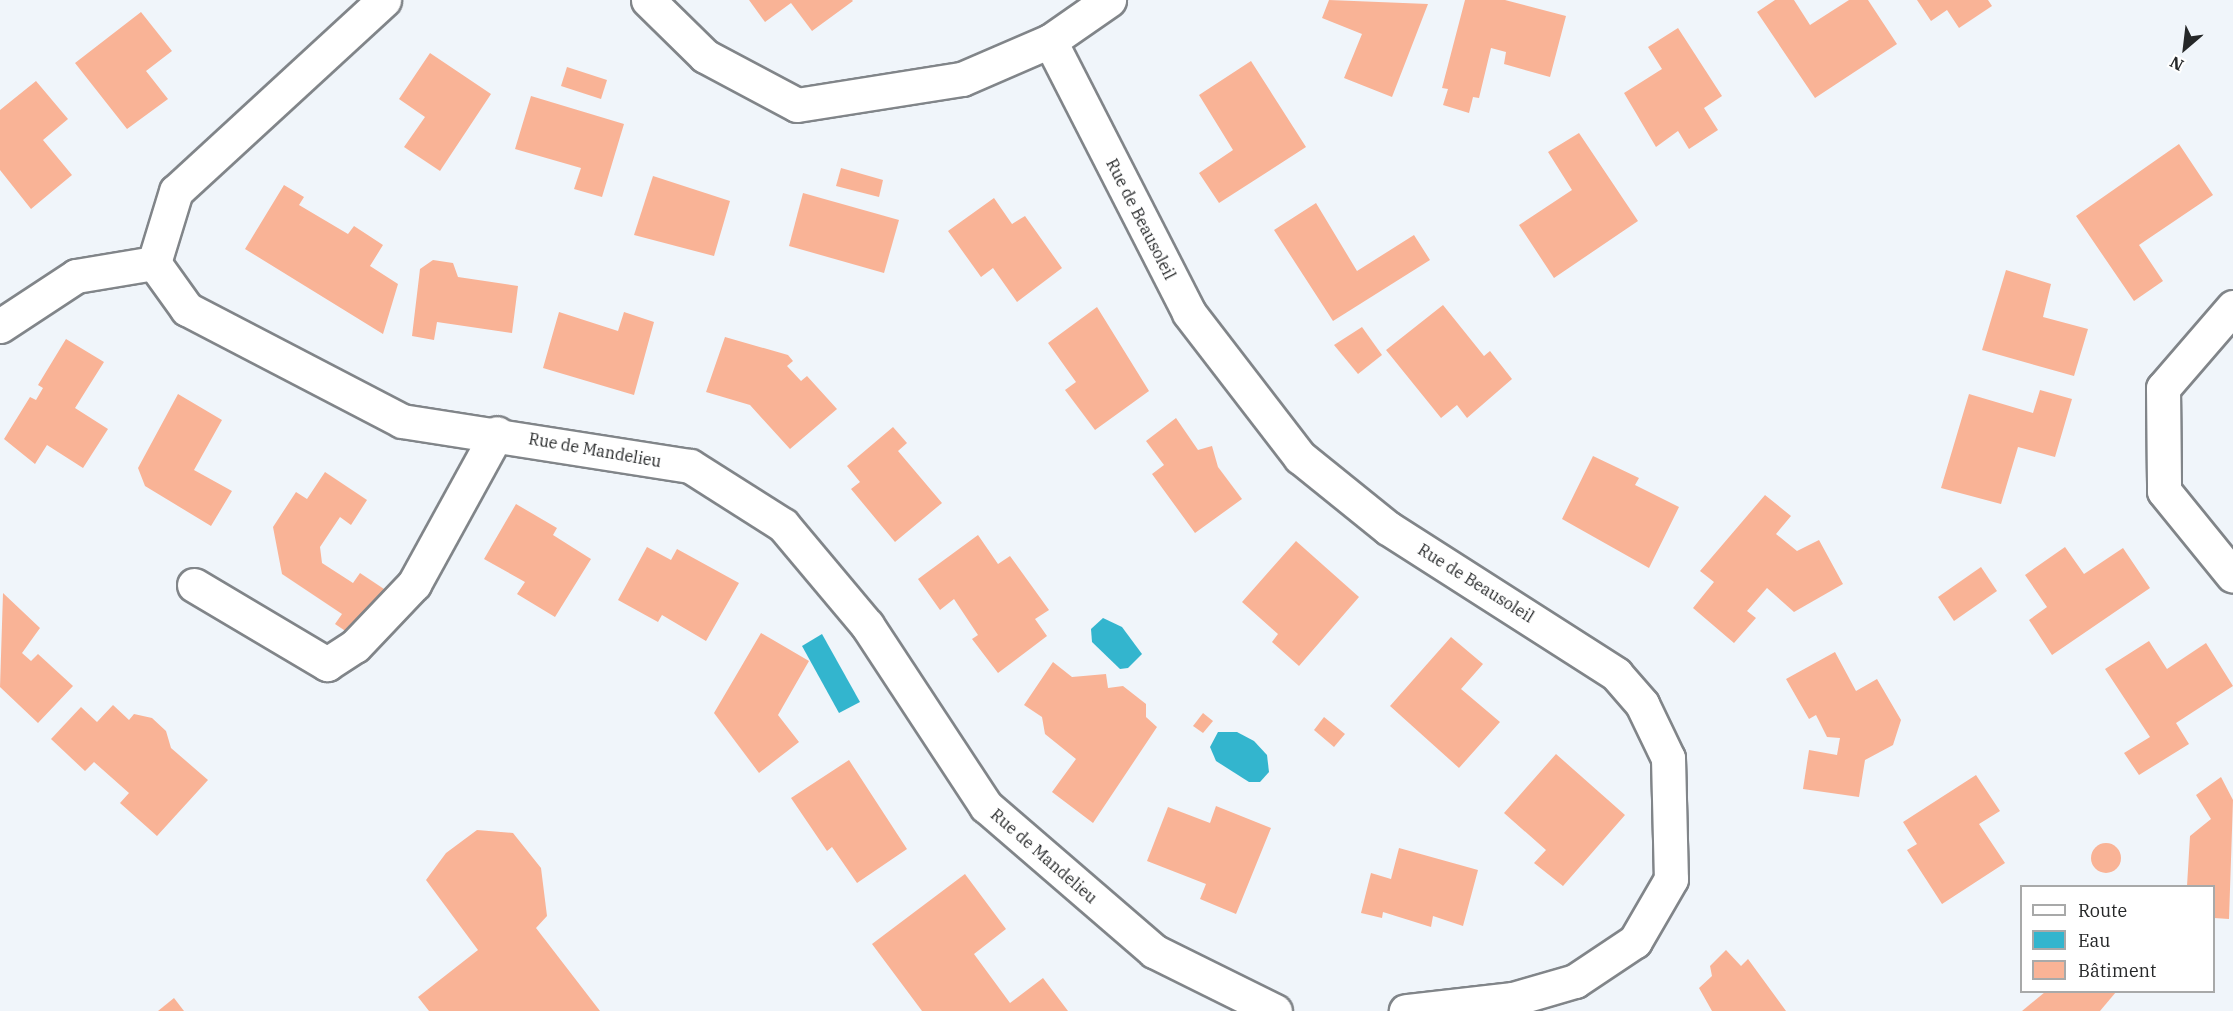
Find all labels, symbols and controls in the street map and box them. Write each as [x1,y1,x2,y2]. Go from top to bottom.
north arrow [2155,18,2215,78]
text: N [2166,52,2187,76]
street label: Rue de Beausoleil [1102,155,1180,283]
street label: Rue de Mandelieu [527,429,663,471]
street label: Rue de Beausoleil [1415,540,1537,626]
street label: Rue de Mandelieu [987,805,1101,907]
legend [2020,885,2215,993]
text: Route [2078,899,2127,922]
text: Eau [2078,929,2110,952]
text: Bâtiment [2078,959,2156,982]

